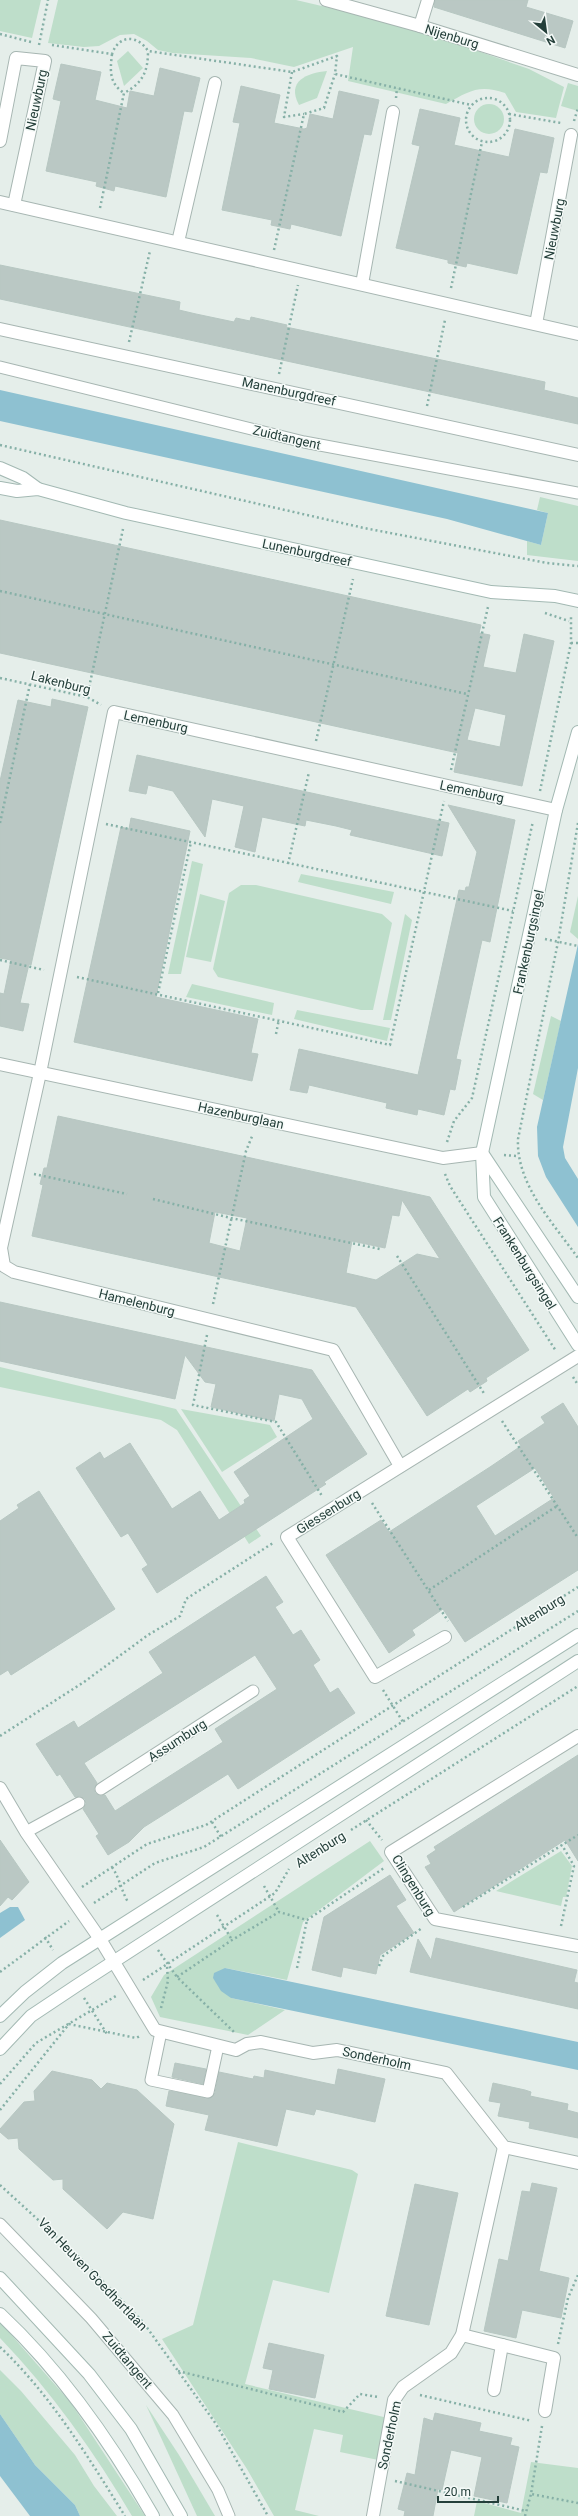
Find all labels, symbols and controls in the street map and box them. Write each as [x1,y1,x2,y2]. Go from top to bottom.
north arrow [526,12,566,52]
street label: Nijenburg [423,21,481,52]
text: N [544,33,557,48]
street label: Nieuwburg [23,68,50,132]
street label: Nieuwburg [541,197,568,261]
street label: Manenburgdreef [241,374,338,409]
street label: Zuidtangent [251,422,322,453]
street label: Lunenburgdreef [261,536,353,569]
street label: Lakenburg [30,668,92,697]
street label: Lemenburg [122,707,189,736]
street label: Lemenburg [438,777,505,806]
street label: Frankenburgsingel [510,888,547,996]
street label: Hazenburglaan [197,1099,285,1132]
street label: Frankenburgsingel [490,1214,559,1312]
street label: Hamelenburg [97,1286,177,1319]
street label: Giessenburg [294,1486,363,1537]
street label: Altenburg [512,1591,567,1634]
street label: Assumburg [145,1716,209,1765]
street label: Altenburg [293,1828,348,1871]
street label: Clingenburg [389,1852,438,1919]
street label: Sonderholm [341,2044,413,2073]
street label: Van Heuven Goedhartlaan [35,2215,150,2334]
street label: Zuidtangent [100,2329,156,2392]
street label: Sonderholm [375,2399,404,2471]
scale bar [438,2478,498,2504]
text: 20 m [444,2485,471,2499]

